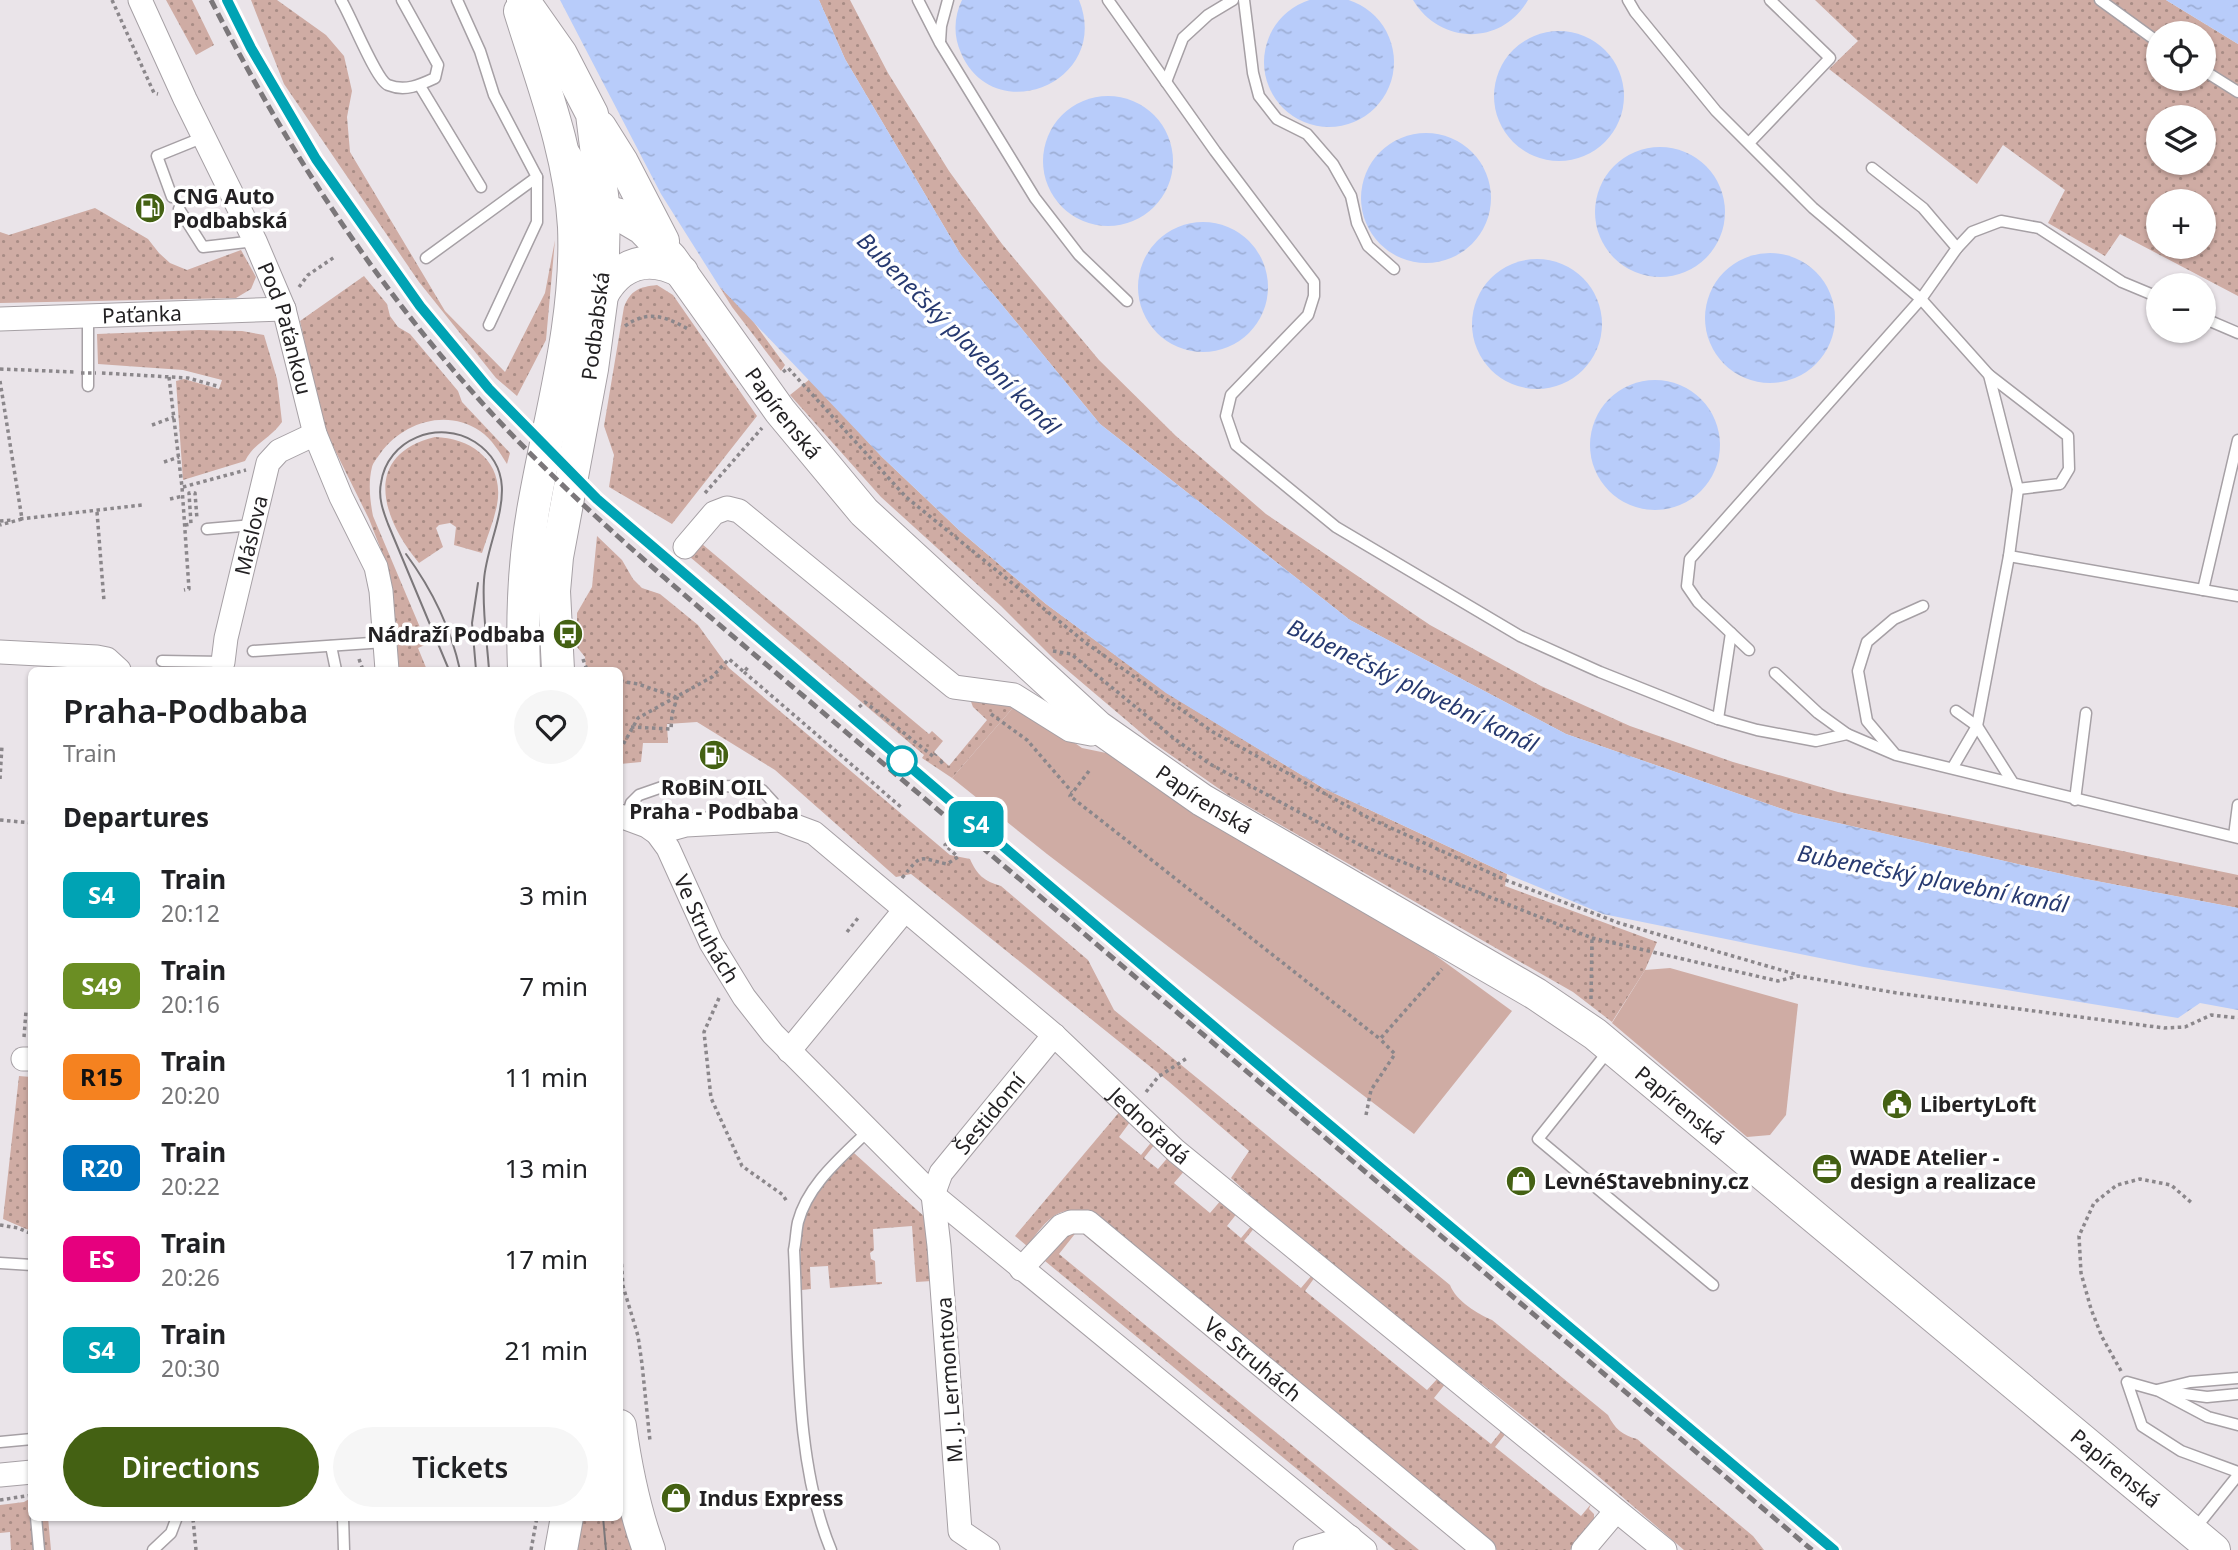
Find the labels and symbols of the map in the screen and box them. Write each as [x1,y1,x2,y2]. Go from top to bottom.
place label: CNG Auto Podbabská [173,182,288,234]
fuel station icon: CNG Auto Podbabská [133,191,167,225]
water label: Bubenečský plavební kanál [850,224,1068,442]
street label: Pod Paťankou [252,258,319,398]
street label: Podbabská [574,270,616,382]
street label: Paťanka [102,299,182,329]
street label: Papírenská [739,361,828,465]
street label: Máslova [228,492,274,578]
water label: Bubenečský plavební kanál [1282,610,1545,760]
bus stop icon: Nádraží Podbaba [551,617,585,651]
place label: Nádraží Podbaba [367,620,545,648]
fuel station icon: RoBiN OIL Praha - Podbaba [697,738,731,772]
unlabelled marker [887,746,917,776]
street label: Papírenská [1151,758,1257,840]
place label: RoBiN OIL Praha - Podbaba [629,773,799,825]
line badge: S4 [944,801,1007,847]
water label: Bubenečský plavební kanál [1795,836,2072,920]
street label: Ve Struhách [668,870,746,988]
street label: Papírenská [1629,1059,1731,1151]
street label: Šestidomí [948,1067,1032,1160]
street label: Jednořadá [1102,1079,1196,1171]
public building icon: LibertyLoft [1880,1087,1914,1121]
place label: LibertyLoft [1920,1090,2036,1118]
place label: WADE Atelier - design a realizace [1850,1143,2036,1195]
office icon: WADE Atelier - design a realizace [1810,1152,1844,1186]
shop icon: LevnéStavebniny.cz [1504,1164,1538,1198]
place label: LevnéStavebniny.cz [1544,1167,1749,1195]
street label: M. J. Lermontova [929,1296,969,1464]
street label: Ve Struhách [1199,1310,1308,1407]
street label: Papírenská [2065,1422,2167,1514]
shop icon: Indus Express [659,1481,693,1515]
place label: Indus Express [699,1484,844,1512]

